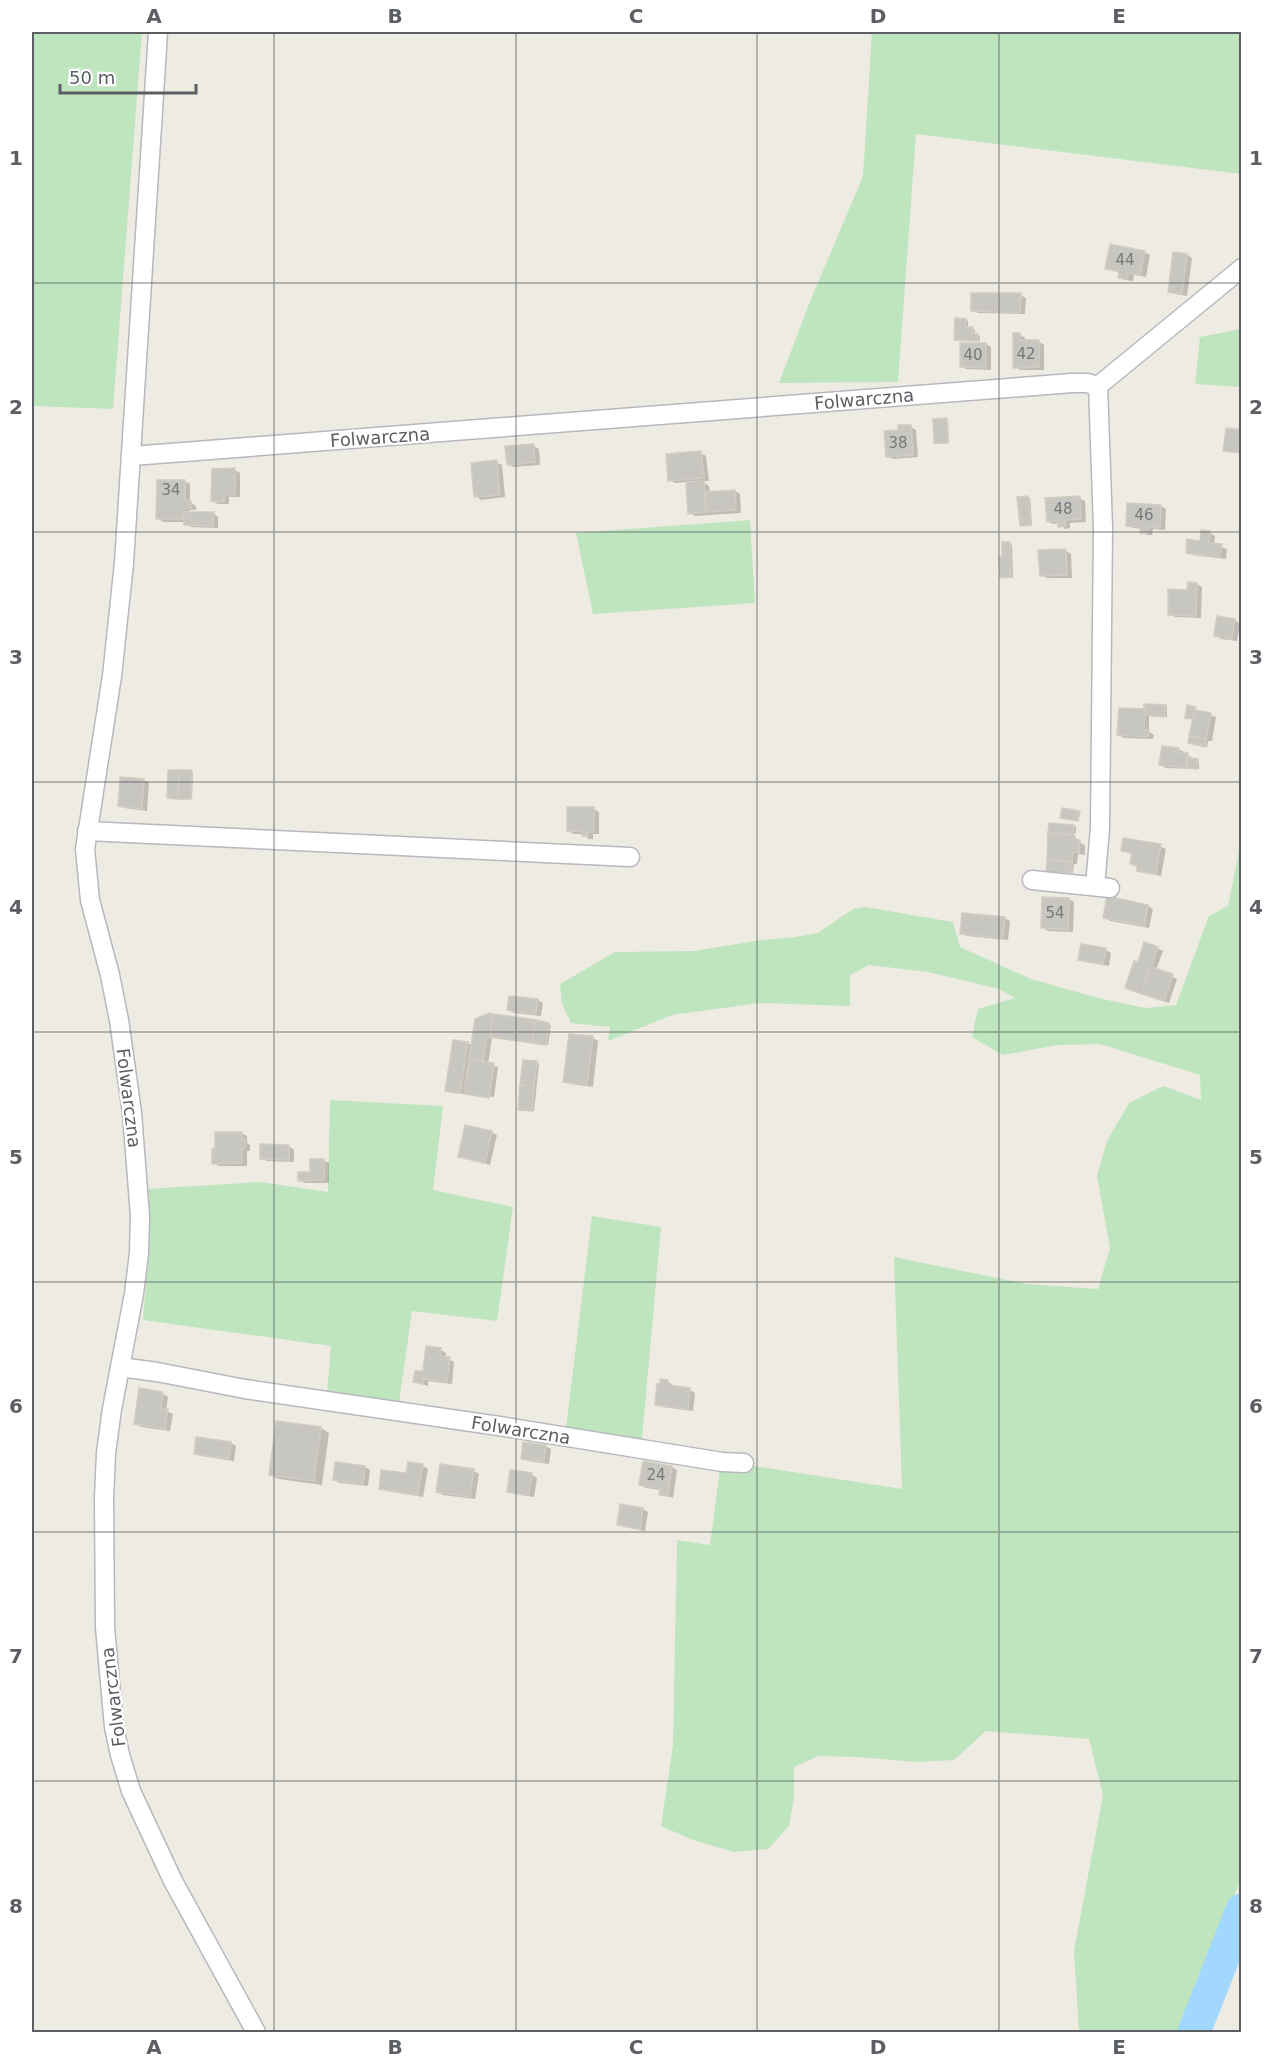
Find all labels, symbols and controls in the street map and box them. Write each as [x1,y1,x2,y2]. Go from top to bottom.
text: A [146,4,162,28]
text: B [387,4,403,28]
text: C [629,4,643,28]
text: D [870,4,886,28]
text: E [1112,4,1126,28]
scale bar [60,57,196,95]
text: 50 m [69,67,115,88]
text: 1 [9,146,23,170]
text: 1 [1249,146,1263,170]
house number: 44 [1115,251,1135,269]
house number: 42 [1016,345,1036,363]
house number: 40 [963,346,983,364]
street label: Folwarczna [813,384,915,414]
text: 2 [9,395,23,419]
text: 2 [1249,395,1263,419]
street label: Folwarczna [329,423,431,451]
house number: 38 [888,434,908,452]
house number: 34 [161,481,181,499]
house number: 48 [1053,500,1073,518]
house number: 46 [1134,506,1154,524]
text: 3 [9,645,23,669]
text: 3 [1249,645,1263,669]
text: 4 [9,895,23,919]
text: 4 [1249,895,1263,919]
house number: 54 [1045,904,1065,922]
street label: Folwarczna [112,1047,146,1149]
text: 5 [9,1145,23,1169]
text: 5 [1249,1145,1263,1169]
text: 6 [9,1394,23,1418]
text: 6 [1249,1394,1263,1418]
street label: Folwarczna [470,1412,572,1448]
house number: 24 [646,1466,666,1484]
text: 7 [9,1644,23,1668]
text: 7 [1249,1644,1263,1668]
street label: Folwarczna [96,1646,130,1748]
text: 8 [9,1894,23,1918]
text: 8 [1249,1894,1263,1918]
text: A [146,2035,162,2059]
text: B [387,2035,403,2059]
text: C [629,2035,643,2059]
text: D [870,2035,886,2059]
text: E [1112,2035,1126,2059]

